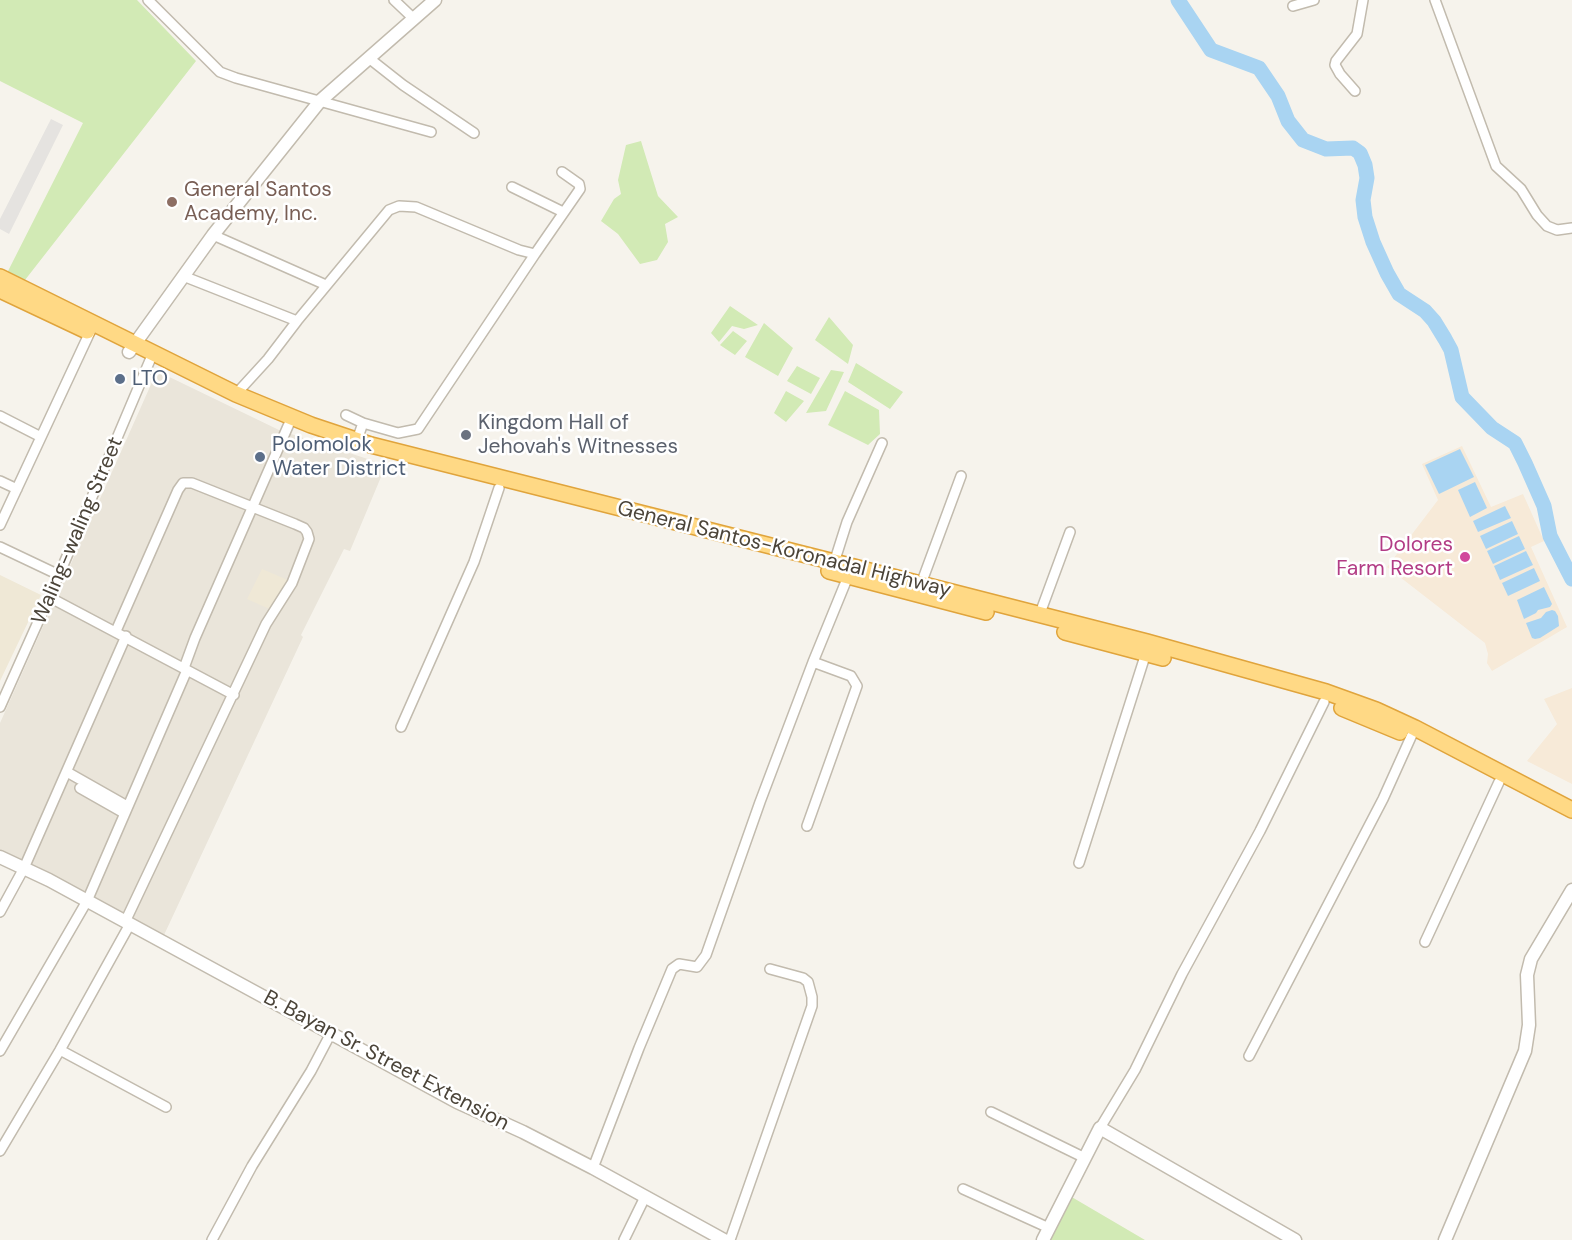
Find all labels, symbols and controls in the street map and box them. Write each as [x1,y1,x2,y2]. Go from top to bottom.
place label: General Santos Academy, Inc. [184,177,332,227]
marker: General Santos Academy, Inc. [165,195,179,209]
place label: LTO [132,366,168,392]
marker: LTO [113,372,127,386]
place label: Kingdom Hall of Jehovah's Witnesses [478,410,678,460]
marker: Kingdom Hall of Jehovah's Witnesses [459,428,473,442]
place label: Polomolok Water District [272,432,406,482]
street label: Waling-waling Street [27,433,129,629]
marker: Polomolok Water District [253,450,267,464]
street label: General Santos-Koronadal Highway [615,496,953,604]
place label: Dolores Farm Resort [1336,532,1453,582]
marker: Dolores Farm Resort [1458,550,1472,564]
street label: B. Bayan Sr. Street Extension [259,985,513,1137]

